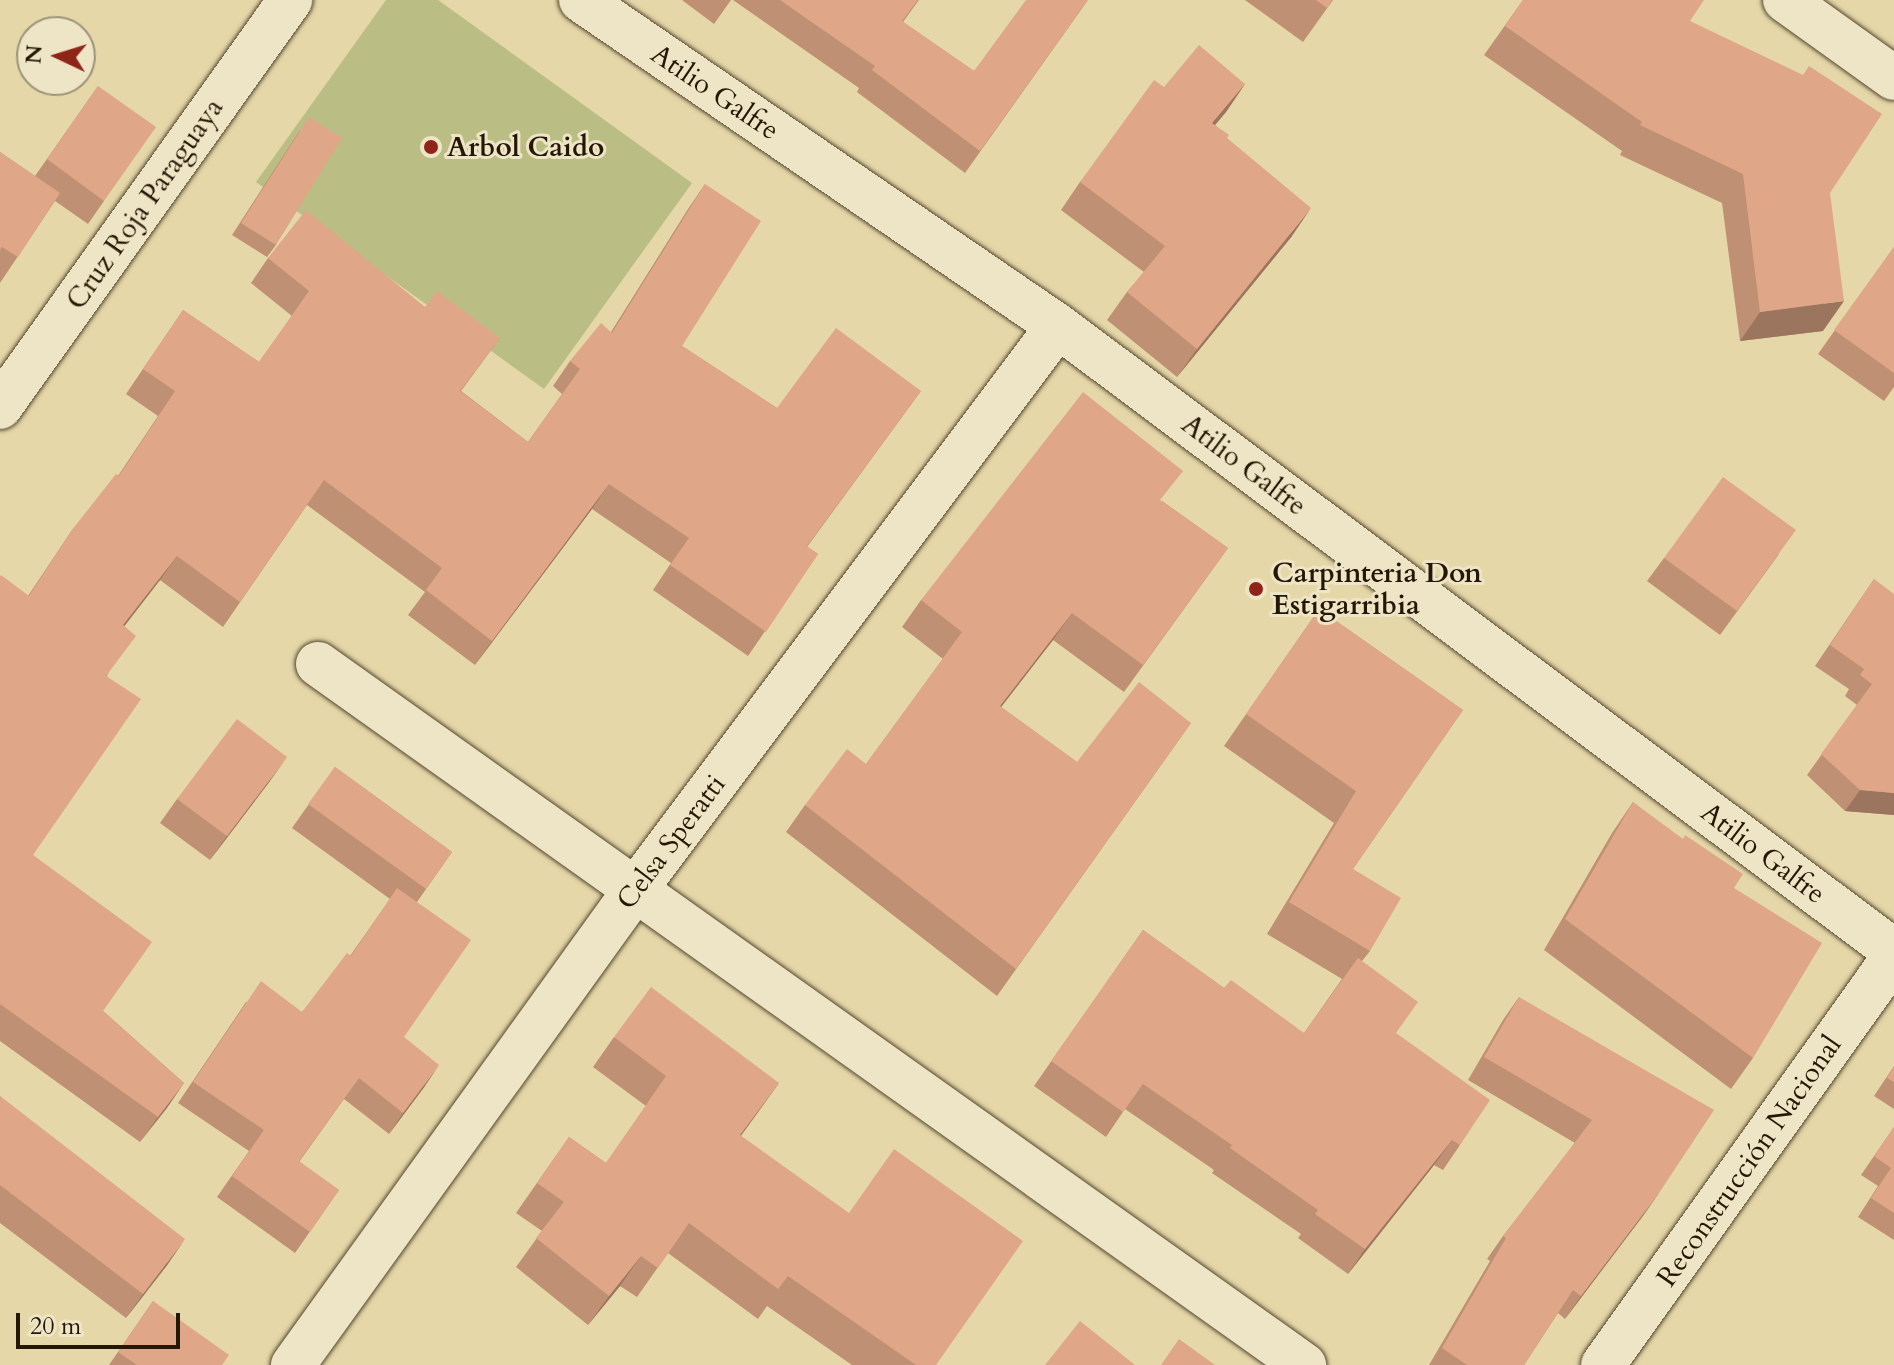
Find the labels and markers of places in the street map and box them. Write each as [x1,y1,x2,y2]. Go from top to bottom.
place label: Arbol Caido [447,130,604,164]
marker: Arbol Caido [422,138,440,156]
place label: Carpinteria Don Estigarribia [1272,556,1482,622]
marker: Carpinteria Don Estigarribia [1247,580,1265,598]

